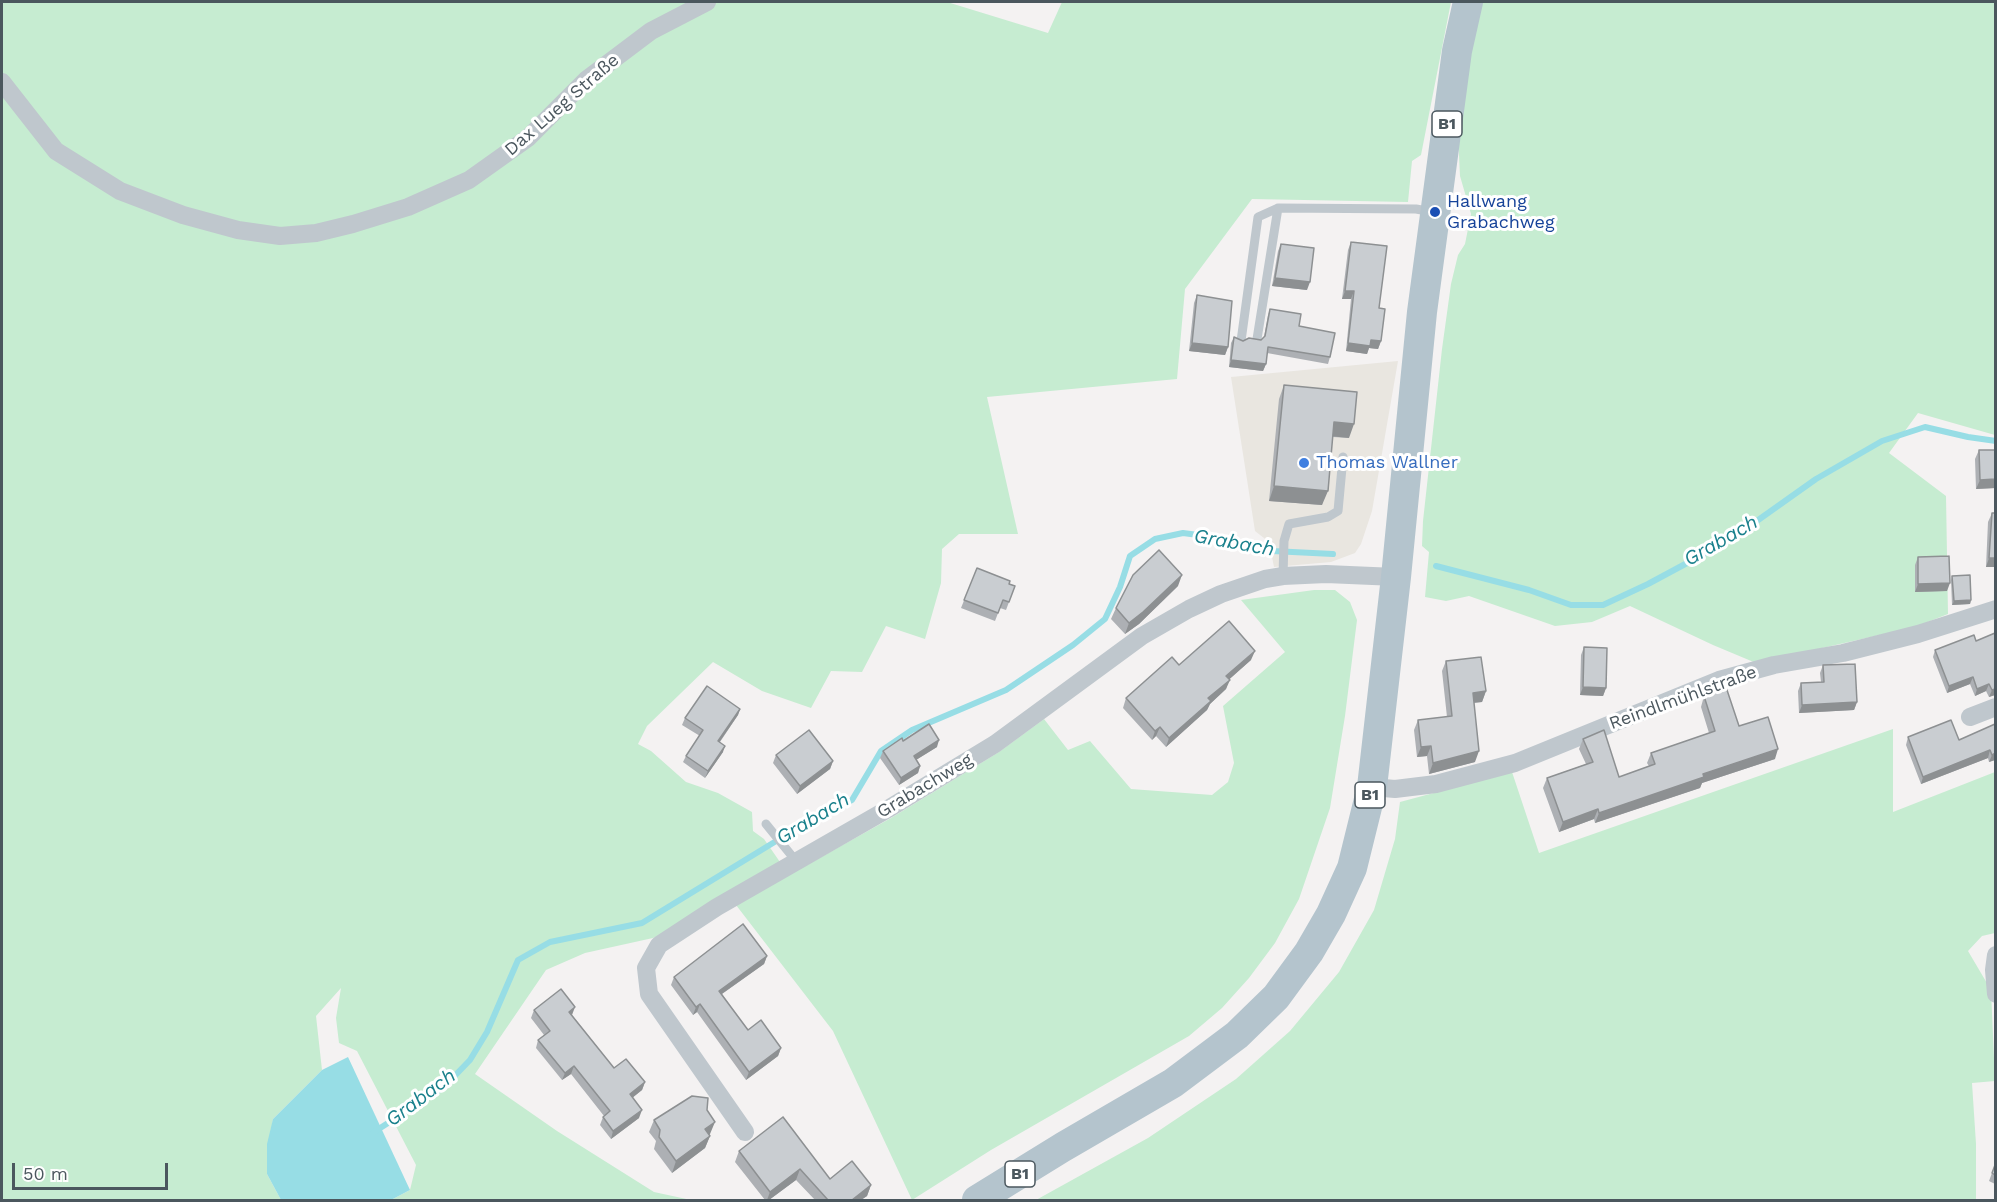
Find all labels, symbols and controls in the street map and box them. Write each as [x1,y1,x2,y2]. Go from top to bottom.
street label: Dax Lueg Straße [500,49,624,161]
road number: B1 [1432,111,1462,137]
place label: Hallwang Grabachweg [1447,191,1555,234]
marker: Hallwang Grabachweg [1428,205,1442,219]
place label: Thomas Wallner [1316,452,1458,474]
marker: Thomas Wallner [1297,456,1311,470]
water label: Grabach [1680,510,1762,572]
water label: Grabach [1192,524,1276,562]
street label: Reindlmühlstraße [1606,661,1760,735]
street label: Grabachweg [873,749,977,823]
road number: B1 [1355,782,1385,808]
water label: Grabach [772,788,854,850]
water label: Grabach [381,1064,461,1132]
scale bar [15,1151,171,1189]
road number: B1 [1005,1161,1035,1187]
text: 50 m [23,1163,68,1184]

